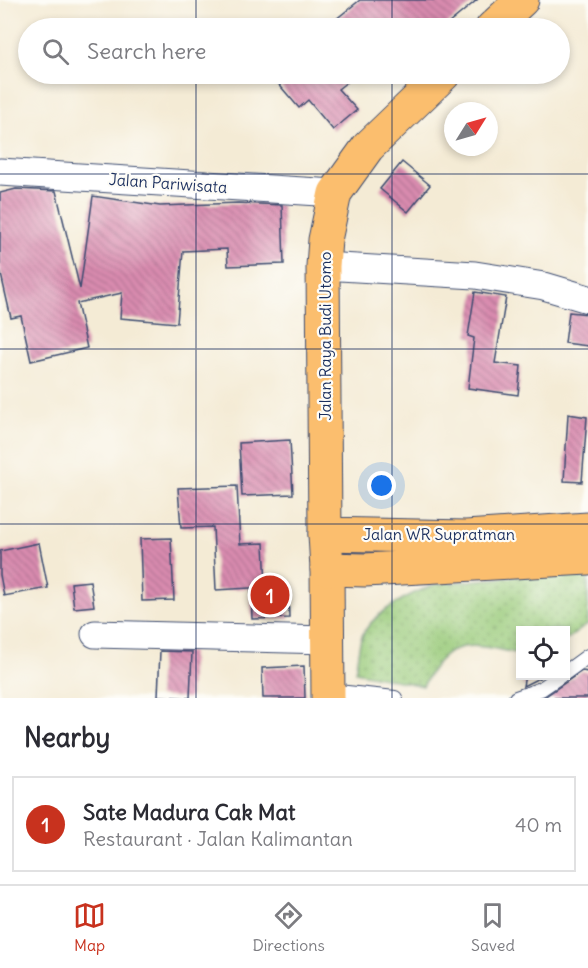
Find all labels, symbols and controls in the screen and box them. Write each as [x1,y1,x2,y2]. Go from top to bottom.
search box [18,18,570,84]
icon: search [39,35,72,68]
text: Search here [87,37,206,65]
north arrow [444,102,498,156]
street label: Jalan Pariwisata [108,169,228,197]
street label: Jalan Raya Budi Utomo [315,251,335,421]
your location [367,471,396,500]
street label: Jalan WR Supratman [363,524,515,544]
pin: 1 [250,572,290,618]
map controls [516,626,570,680]
button: locate [516,626,570,680]
text: Nearby [24,721,110,754]
text: Sate Madura Cak Mat [83,798,296,826]
text: 1 [42,812,49,837]
text: 40 m [515,812,562,837]
text: Restaurant · Jalan Kalimantan [83,826,353,851]
tab: Map [73,899,106,955]
tab: Directions [252,899,325,955]
tab: Saved [471,899,515,955]

